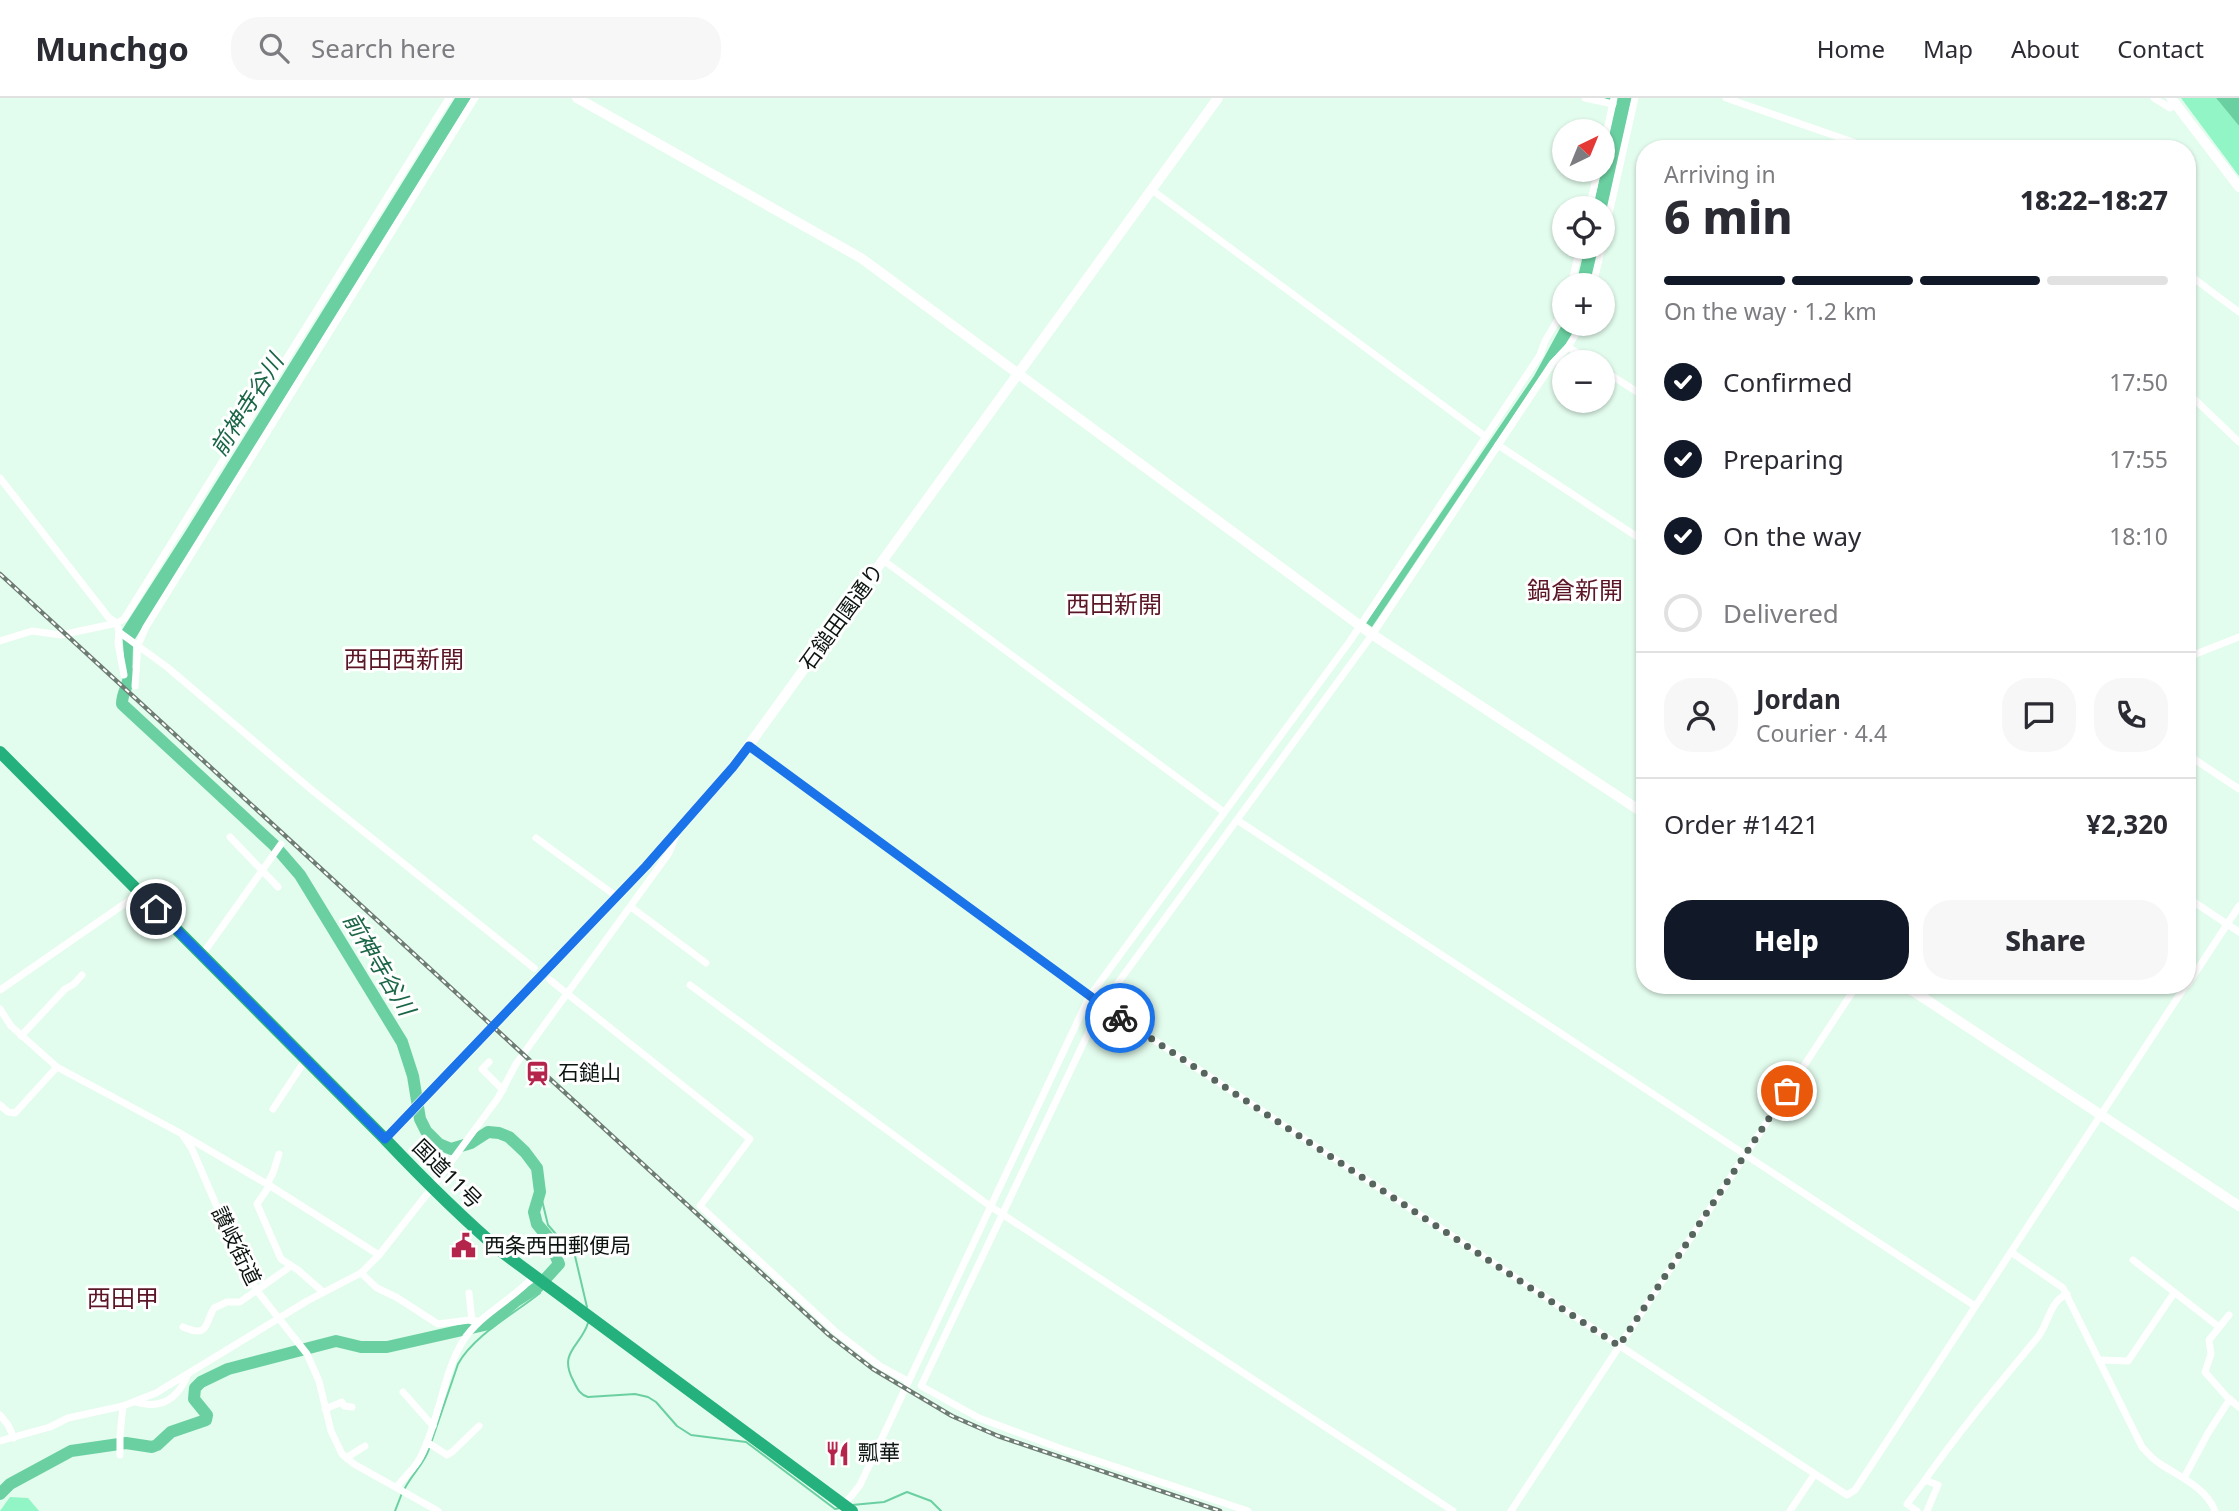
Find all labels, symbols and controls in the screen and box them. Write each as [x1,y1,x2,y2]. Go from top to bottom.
search box [231,17,721,80]
text: Munchgo [35,26,189,71]
icon: search [255,29,293,67]
text: Search here [311,30,456,66]
text: Home [1817,32,1885,65]
text: Map [1923,32,1973,65]
text: About [2011,32,2079,65]
text: Contact [2117,32,2204,65]
north arrow [1552,119,1615,182]
map controls [1552,119,1615,413]
text: Arriving in [1664,158,1776,190]
text: 18:22–18:27 [2020,182,2168,218]
text: 6 min [1664,185,1793,247]
button: locate [1552,196,1615,259]
button: + [1552,273,1615,336]
text: On the way · 1.2 km [1664,295,1877,327]
water label: 前神寺谷川 [202,345,292,462]
button: − [1552,350,1615,413]
icon: check [1664,363,1702,401]
text: Confirmed [1723,364,1853,400]
text: 17:50 [2109,366,2168,398]
icon: check [1664,440,1702,478]
text: Preparing [1723,441,1844,477]
text: 17:55 [2109,443,2168,475]
icon: check [1664,517,1702,555]
text: On the way [1723,518,1861,554]
text: 18:10 [2109,520,2168,552]
street label: 石鎚田園通り [793,557,890,676]
district label: 鍋倉新開 [1527,573,1623,606]
district label: 西田新開 [1066,587,1162,620]
text: Delivered [1723,595,1839,631]
district label: 西田西新開 [344,642,464,675]
button: person [1664,678,1738,752]
button: chat [2002,678,2076,752]
button: phone [2094,678,2168,752]
text: Jordan [1756,681,1841,717]
text: Courier · 4.4 [1756,717,1887,749]
text: Order #1421 [1664,806,1819,842]
text: ¥2,320 [2086,806,2168,842]
pin [126,879,186,939]
icon: home [137,890,175,928]
button: Help [1664,900,1909,980]
button: Share [1923,900,2168,980]
water label: 前神寺谷川 [337,906,425,1024]
courier [1085,983,1155,1053]
icon: bike [1101,999,1139,1037]
place label: 石鎚山 [558,1058,621,1086]
station icon: 石鎚山 [524,1059,552,1087]
pin [1757,1061,1817,1121]
icon: bag [1768,1072,1806,1110]
street label: 国道11号 [407,1133,488,1214]
street label: 讃岐街道 [206,1202,268,1289]
place label: 西条西田郵便局 [484,1231,631,1259]
public building icon: 西条西田郵便局 [450,1232,478,1260]
district label: 西田甲 [87,1281,159,1314]
place label: 瓢華 [858,1438,900,1466]
restaurant icon: 瓢華 [824,1439,852,1467]

